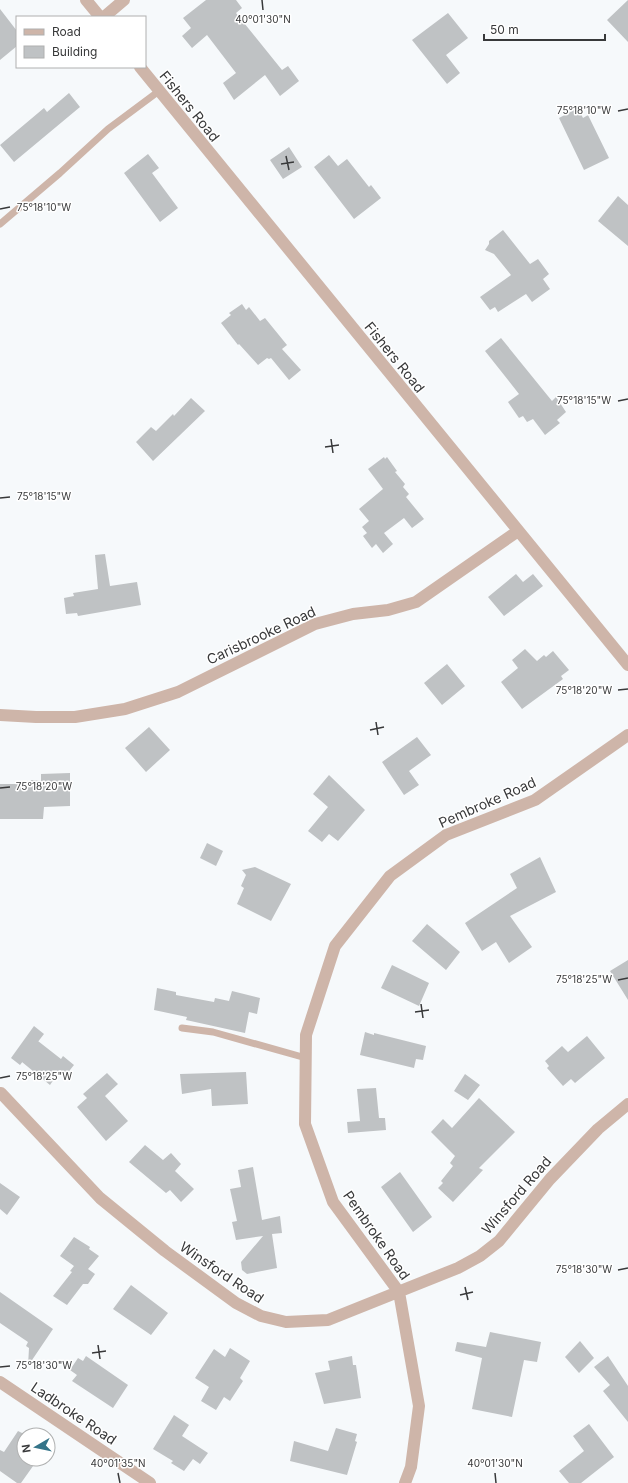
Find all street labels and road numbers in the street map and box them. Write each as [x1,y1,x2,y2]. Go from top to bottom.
street label: Fishers Road [156,67,224,145]
street label: Fishers Road [361,318,429,396]
street label: Carisbrooke Road [204,602,318,668]
street label: Pembroke Road [436,773,538,831]
street label: Winsford Road [478,1153,554,1237]
street label: Pembroke Road [340,1187,414,1283]
street label: Winsford Road [177,1238,267,1306]
street label: Ladbroke Road [28,1378,120,1448]

